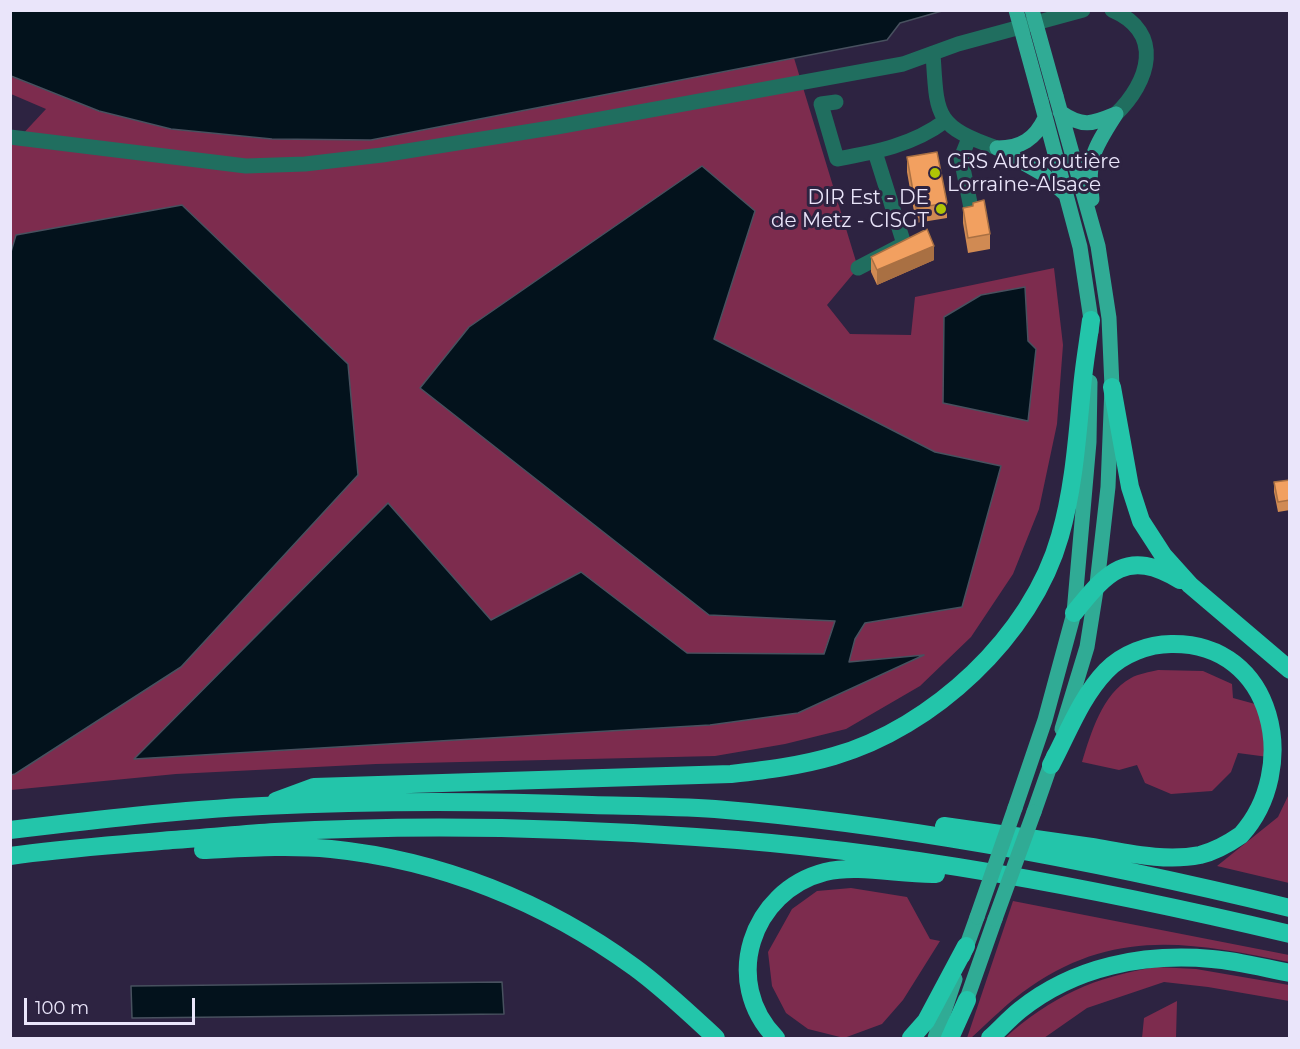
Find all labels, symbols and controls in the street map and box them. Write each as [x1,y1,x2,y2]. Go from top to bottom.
place label: CRS Autoroutière Lorraine-Alsace [947,150,1120,197]
marker: CRS Autoroutière Lorraine-Alsace [928,166,942,180]
place label: DIR Est - DE de Metz - CISGT [771,186,929,233]
marker: DIR Est - DE de Metz - CISGT [934,202,948,216]
scale bar [27,986,198,1024]
text: 100 m [35,997,89,1019]

